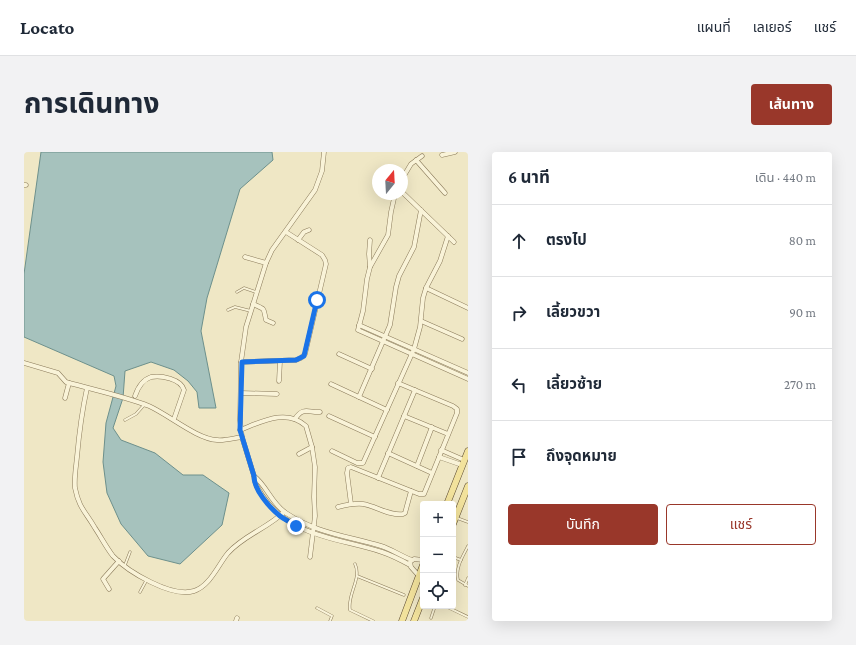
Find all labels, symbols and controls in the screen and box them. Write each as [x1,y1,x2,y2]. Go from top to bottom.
text: Locato [20,17,74,38]
text: แผนที่ [697,19,731,35]
text: เลเยอร์ [753,19,792,35]
text: แชร์ [814,19,836,35]
button: เส้นทาง [751,84,832,125]
text: การเดินทาง [24,88,159,119]
north arrow [372,164,408,200]
text: 6 นาที [508,168,550,187]
text: เดิน · 440 m [755,170,816,185]
icon: ahead [508,230,530,252]
text: ตรงไป [546,232,587,248]
text: 80 m [789,233,816,248]
route start [308,291,326,309]
icon: right [508,302,530,324]
text: เลี้ยวขวา [546,304,600,320]
text: 90 m [789,305,816,320]
icon: left [508,374,530,396]
text: เลี้ยวซ้าย [546,376,602,392]
text: 270 m [784,377,816,392]
icon: arrive [508,446,530,468]
text: ถึงจุดหมาย [546,448,617,464]
map controls [420,501,456,609]
button: + [420,501,456,537]
button: บันทึก [508,504,658,545]
button: แชร์ [666,504,816,545]
route end [287,517,305,535]
button: − [420,537,456,573]
button: locate [420,573,456,609]

